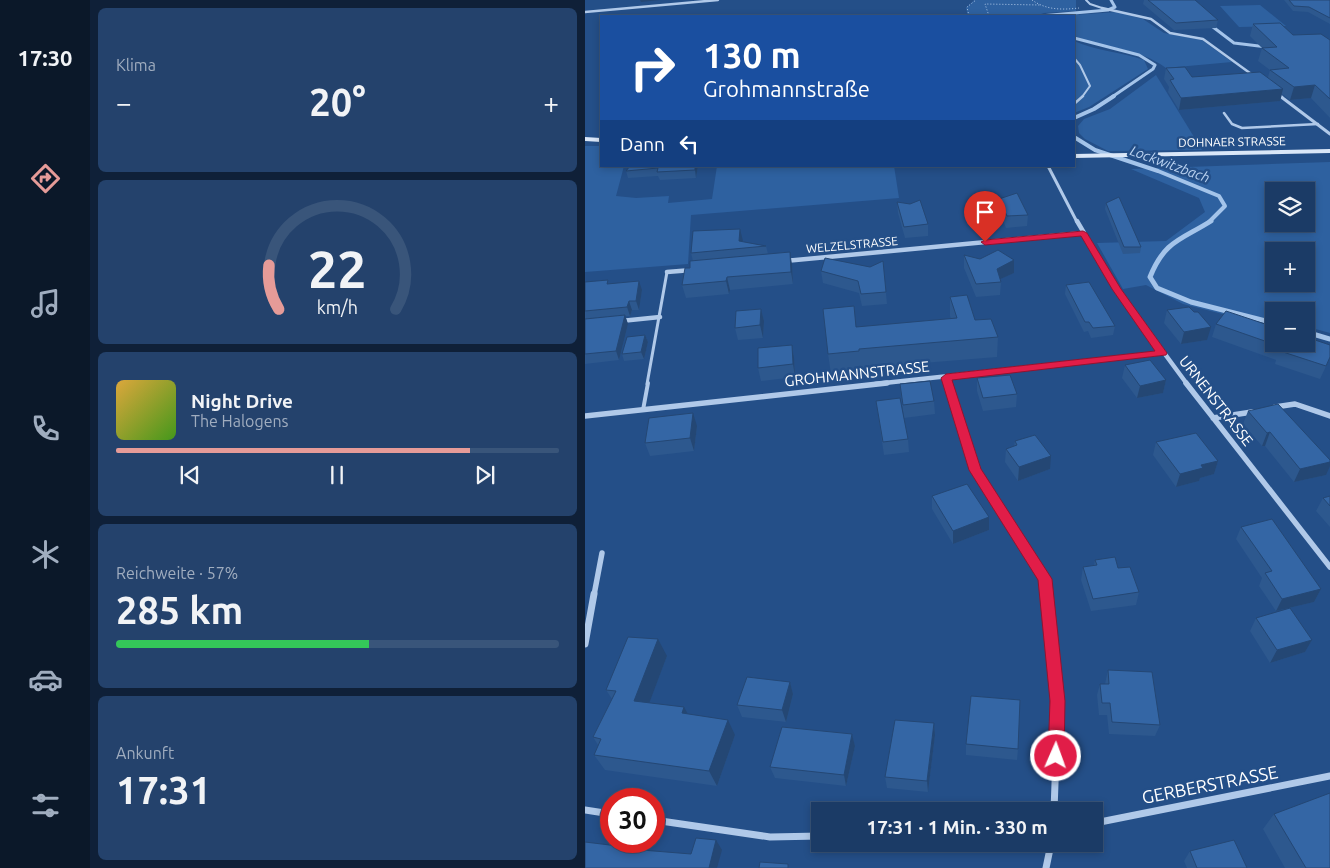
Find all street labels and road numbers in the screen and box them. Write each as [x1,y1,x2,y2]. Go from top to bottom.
street label: DOHNAER STRASSE [1178,134,1286,149]
street label: WELZELSTRASSE [806,234,899,255]
street label: URNENSTRASSE [1176,352,1257,449]
street label: GROHMANNSTRASSE [784,357,930,390]
street label: GERBERSTRASSE [1140,761,1280,807]

